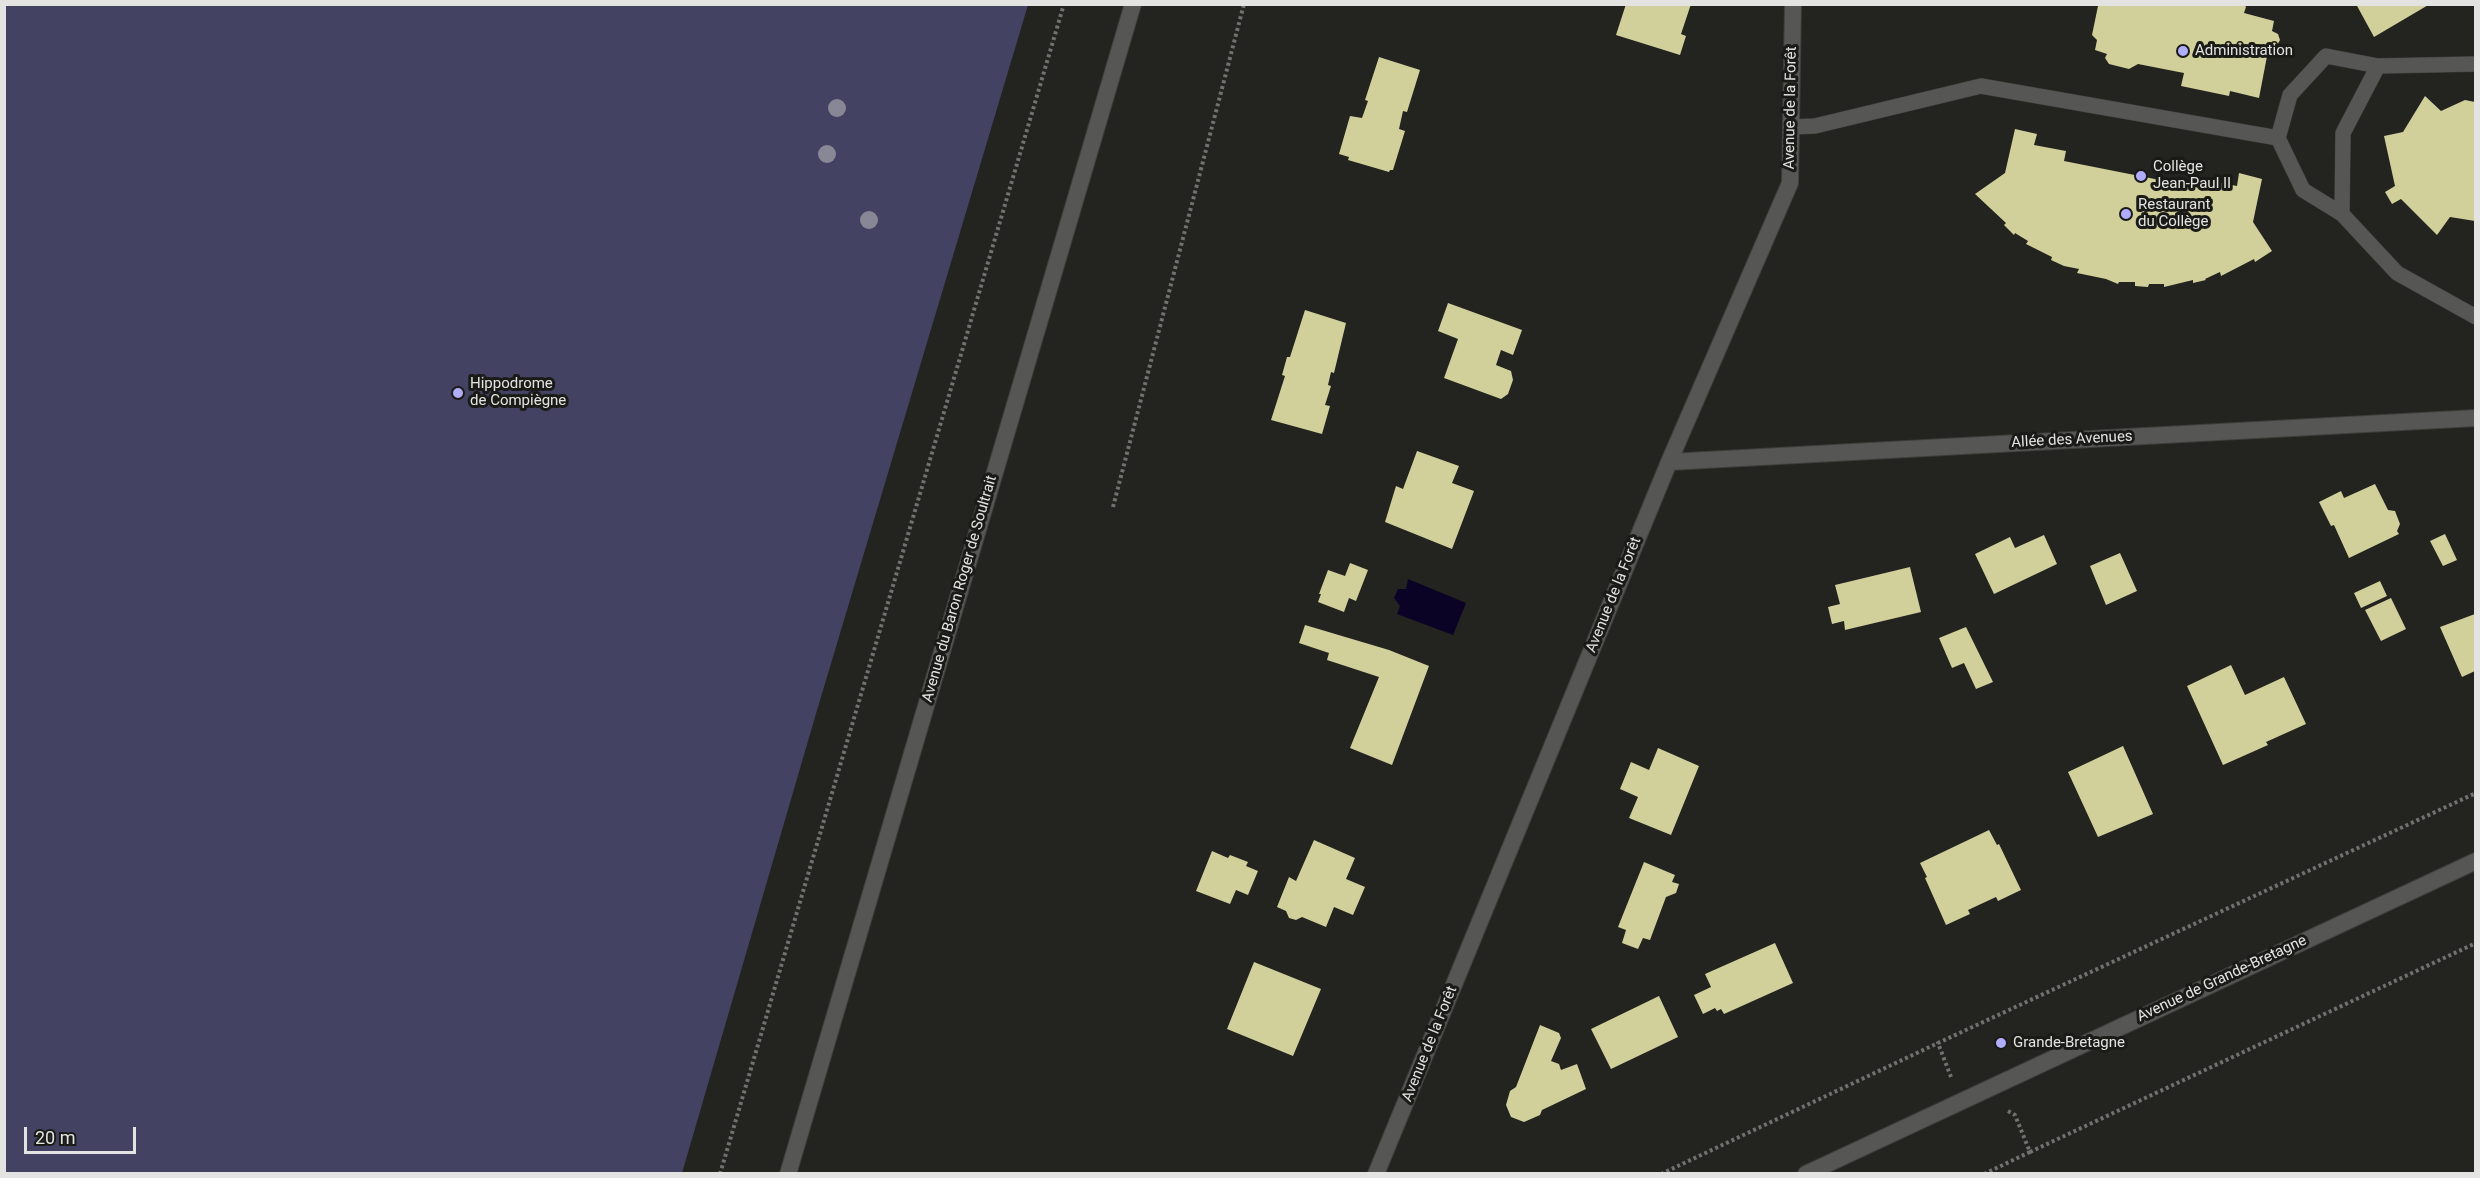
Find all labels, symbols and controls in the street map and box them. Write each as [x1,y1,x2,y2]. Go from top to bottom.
place label: Administration [2195,42,2293,60]
marker: Administration [2176,44,2190,58]
street label: Avenue de la Forêt [1781,46,1801,170]
place label: Collège Jean-Paul II [2153,158,2231,193]
marker: Collège Jean-Paul II [2134,169,2148,183]
place label: Restaurant du Collège [2138,196,2210,231]
marker: Restaurant du Collège [2119,207,2133,221]
place label: Hippodrome de Compiègne [470,375,566,410]
marker: Hippodrome de Compiègne [451,386,465,400]
street label: Allée des Avenues [2011,428,2133,452]
street label: Avenue du Baron Roger de Soultrait [919,474,1001,704]
street label: Avenue de la Forêt [1583,535,1645,655]
street label: Avenue de Grande-Bretagne [2134,932,2310,1026]
street label: Avenue de la Forêt [1399,984,1461,1104]
place label: Grande-Bretagne [2013,1034,2125,1052]
marker: Grande-Bretagne [1994,1036,2008,1050]
scale bar [27,1115,140,1153]
text: 20 m [35,1127,75,1148]

